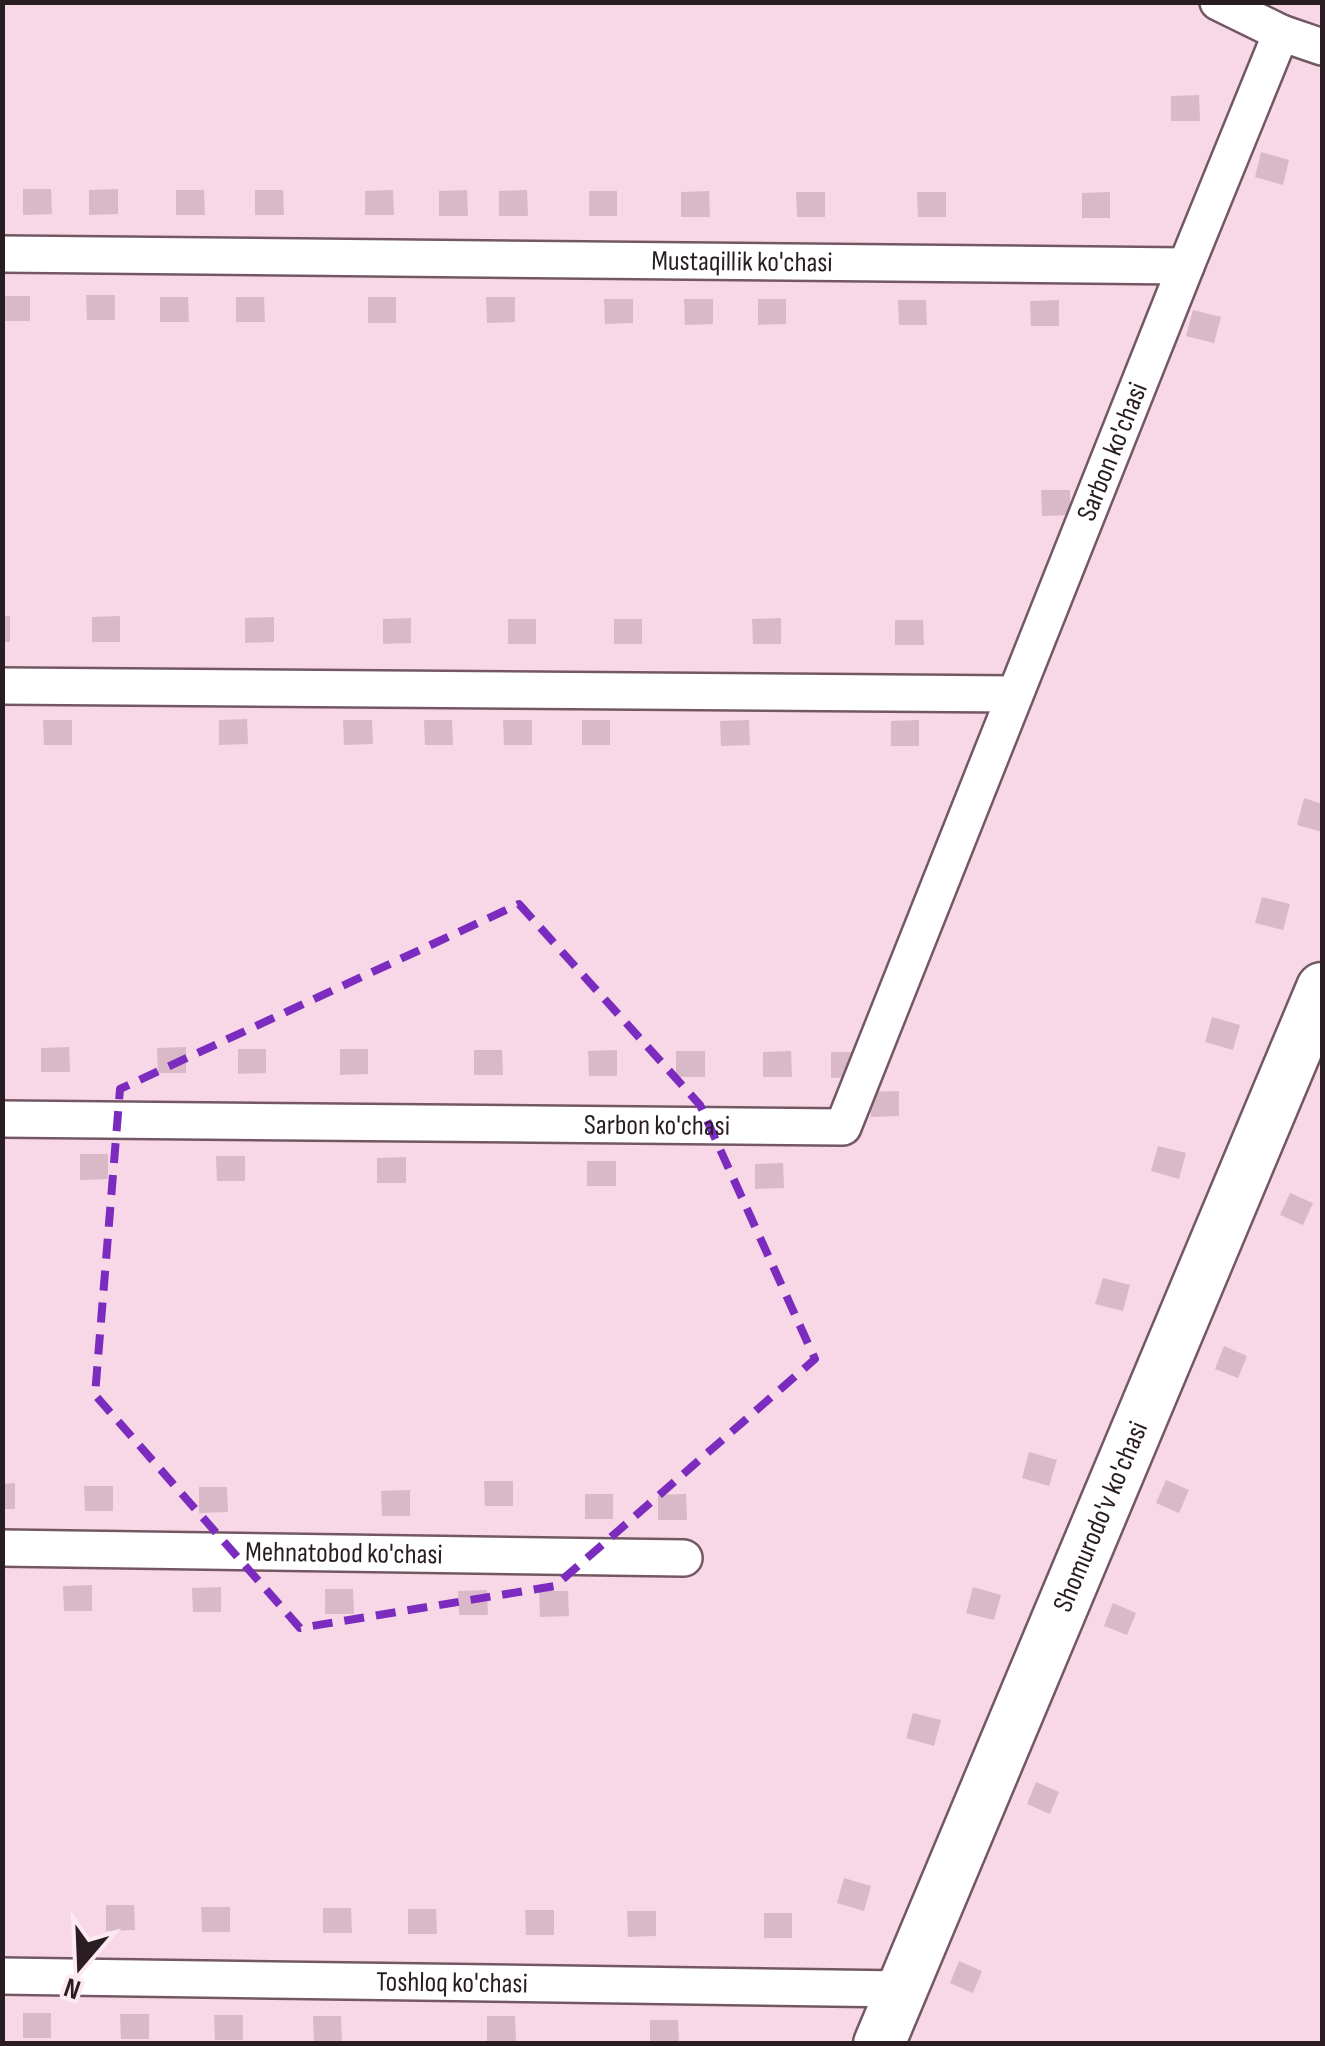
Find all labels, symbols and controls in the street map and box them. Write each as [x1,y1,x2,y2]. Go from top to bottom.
street label: Mustaqillik ko'chasi [651,244,833,279]
street label: Sarbon ko'chasi [1070,378,1154,526]
street label: Sarbon ko'chasi [584,1108,730,1142]
street label: Shomurodo'v ko'chasi [1046,1417,1155,1617]
street label: Mehnatobod ko'chasi [245,1535,443,1571]
north arrow [30,1916,130,2016]
street label: Toshloq ko'chasi [376,1965,528,2000]
text: N [60,1970,85,2006]

